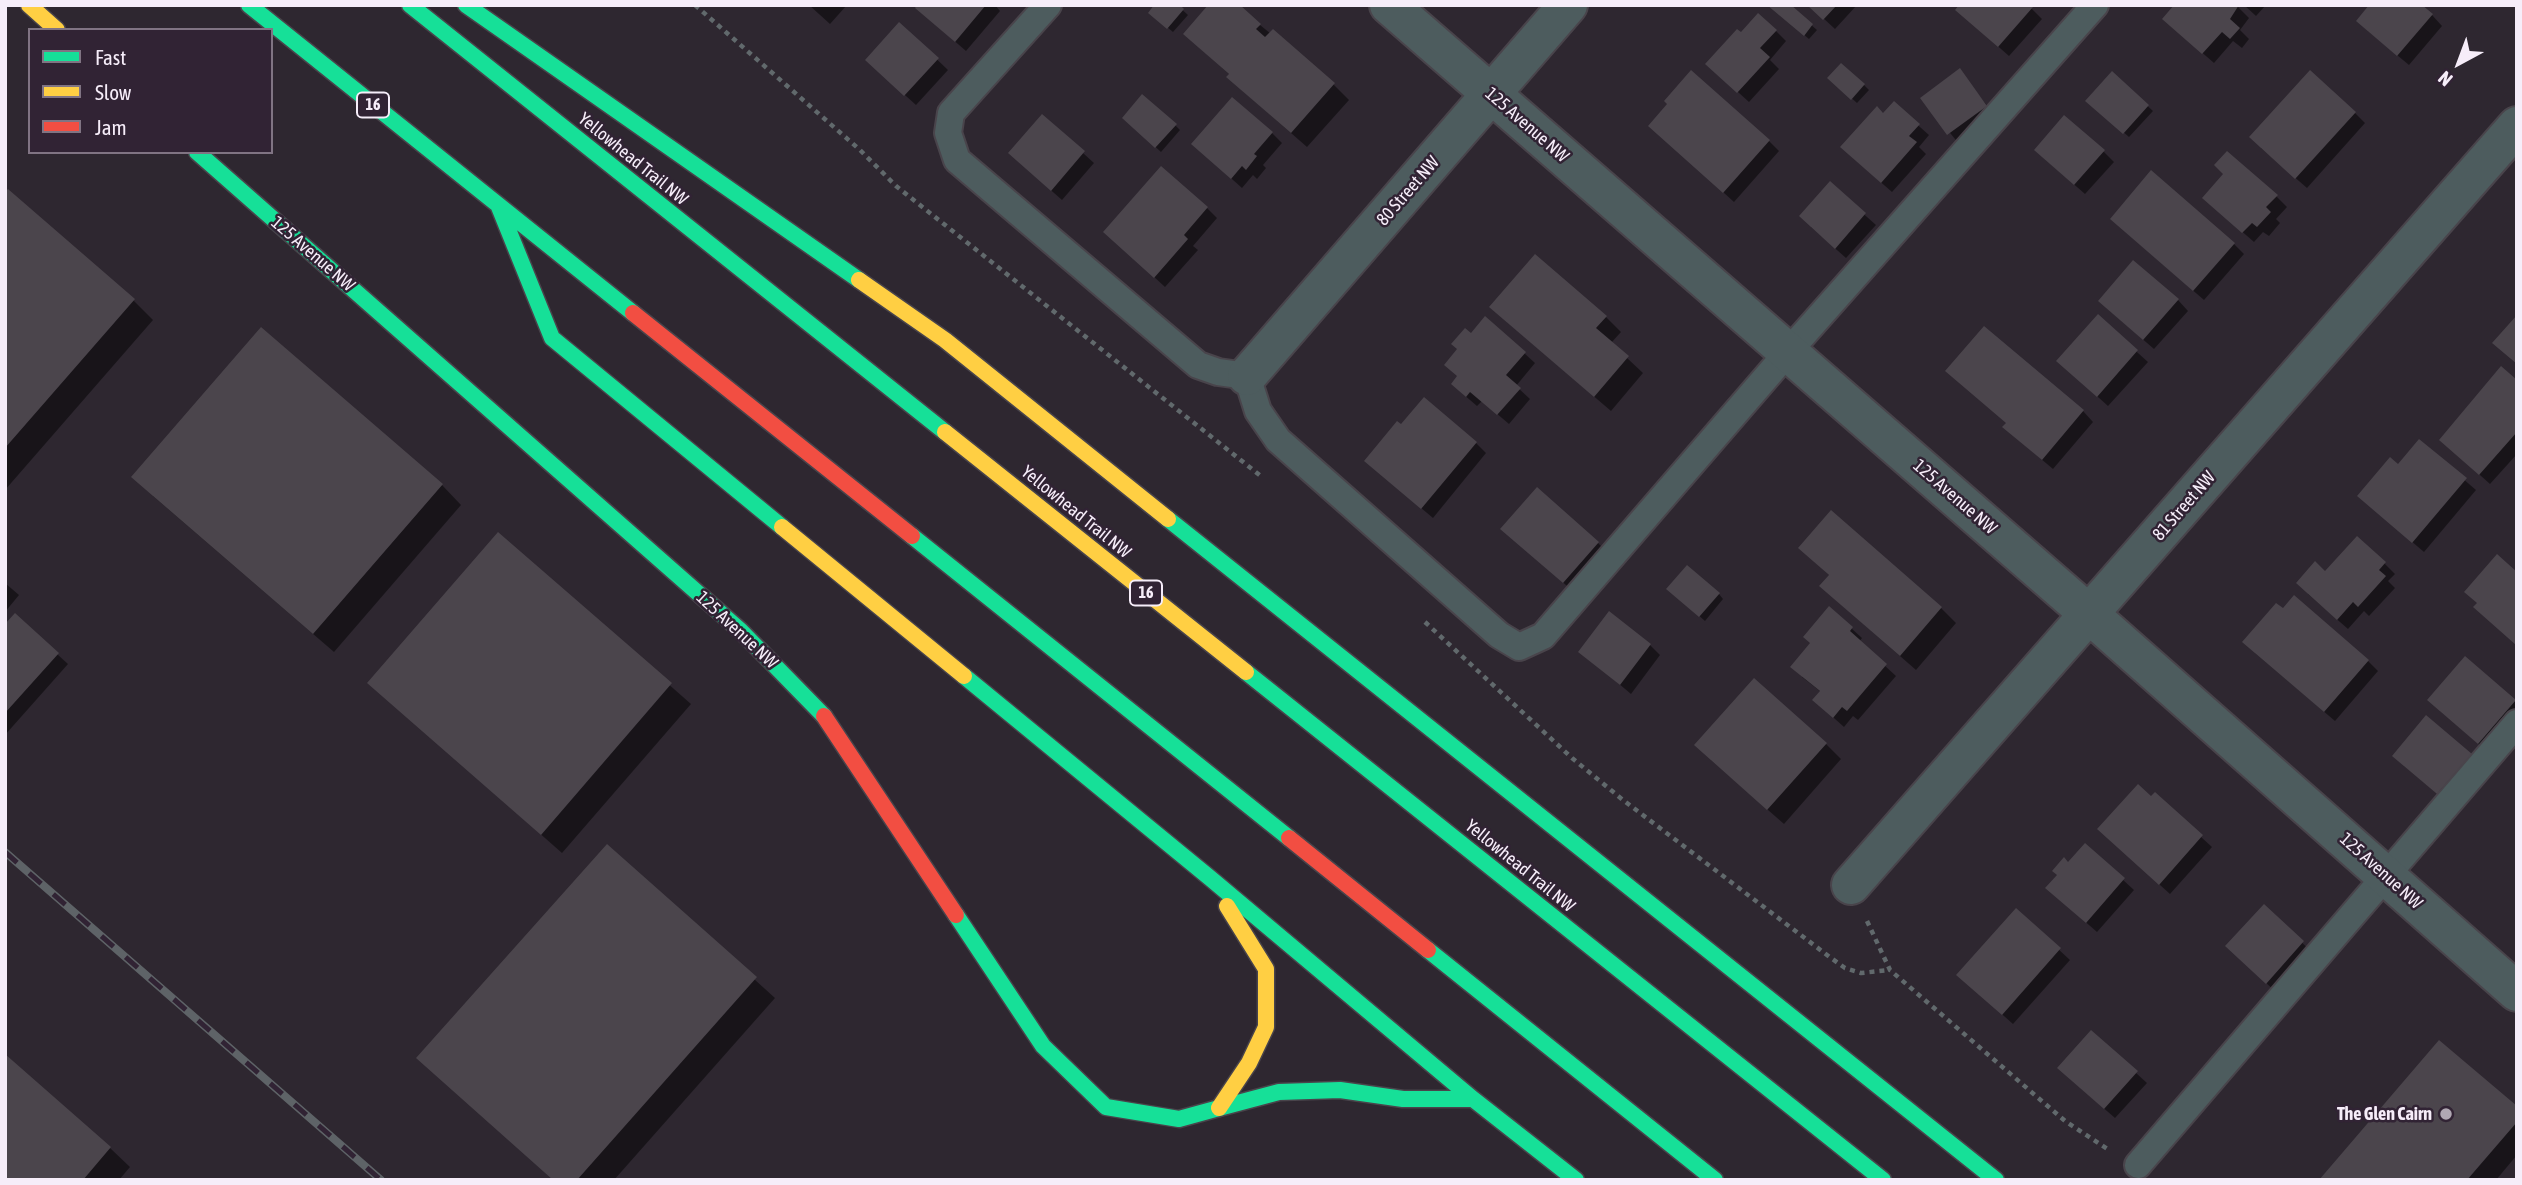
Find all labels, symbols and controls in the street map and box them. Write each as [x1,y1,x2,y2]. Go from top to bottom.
legend [28,28,273,154]
north arrow [2424,28,2494,98]
text: Fast [95,45,126,69]
text: N [2434,67,2457,91]
text: Slow [95,80,131,104]
street label: 125 Avenue NW [1481,83,1573,167]
road number: 16 [357,92,389,118]
street label: Yellowhead Trail NW [574,108,692,210]
text: Jam [95,115,127,139]
street label: 80 Street NW [1372,152,1444,230]
street label: 125 Avenue NW [267,212,359,296]
street label: 125 Avenue NW [1909,455,2001,539]
street label: Yellowhead Trail NW [1017,461,1135,563]
street label: 81 Street NW [2148,467,2220,545]
road number: 16 [1130,580,1162,606]
street label: 125 Avenue NW [692,587,782,673]
street label: Yellowhead Trail NW [1461,815,1579,917]
street label: 125 Avenue NW [2335,828,2427,914]
place label: The Glen Cairn [2337,1103,2432,1125]
marker: The Glen Cairn [2438,1106,2454,1122]

